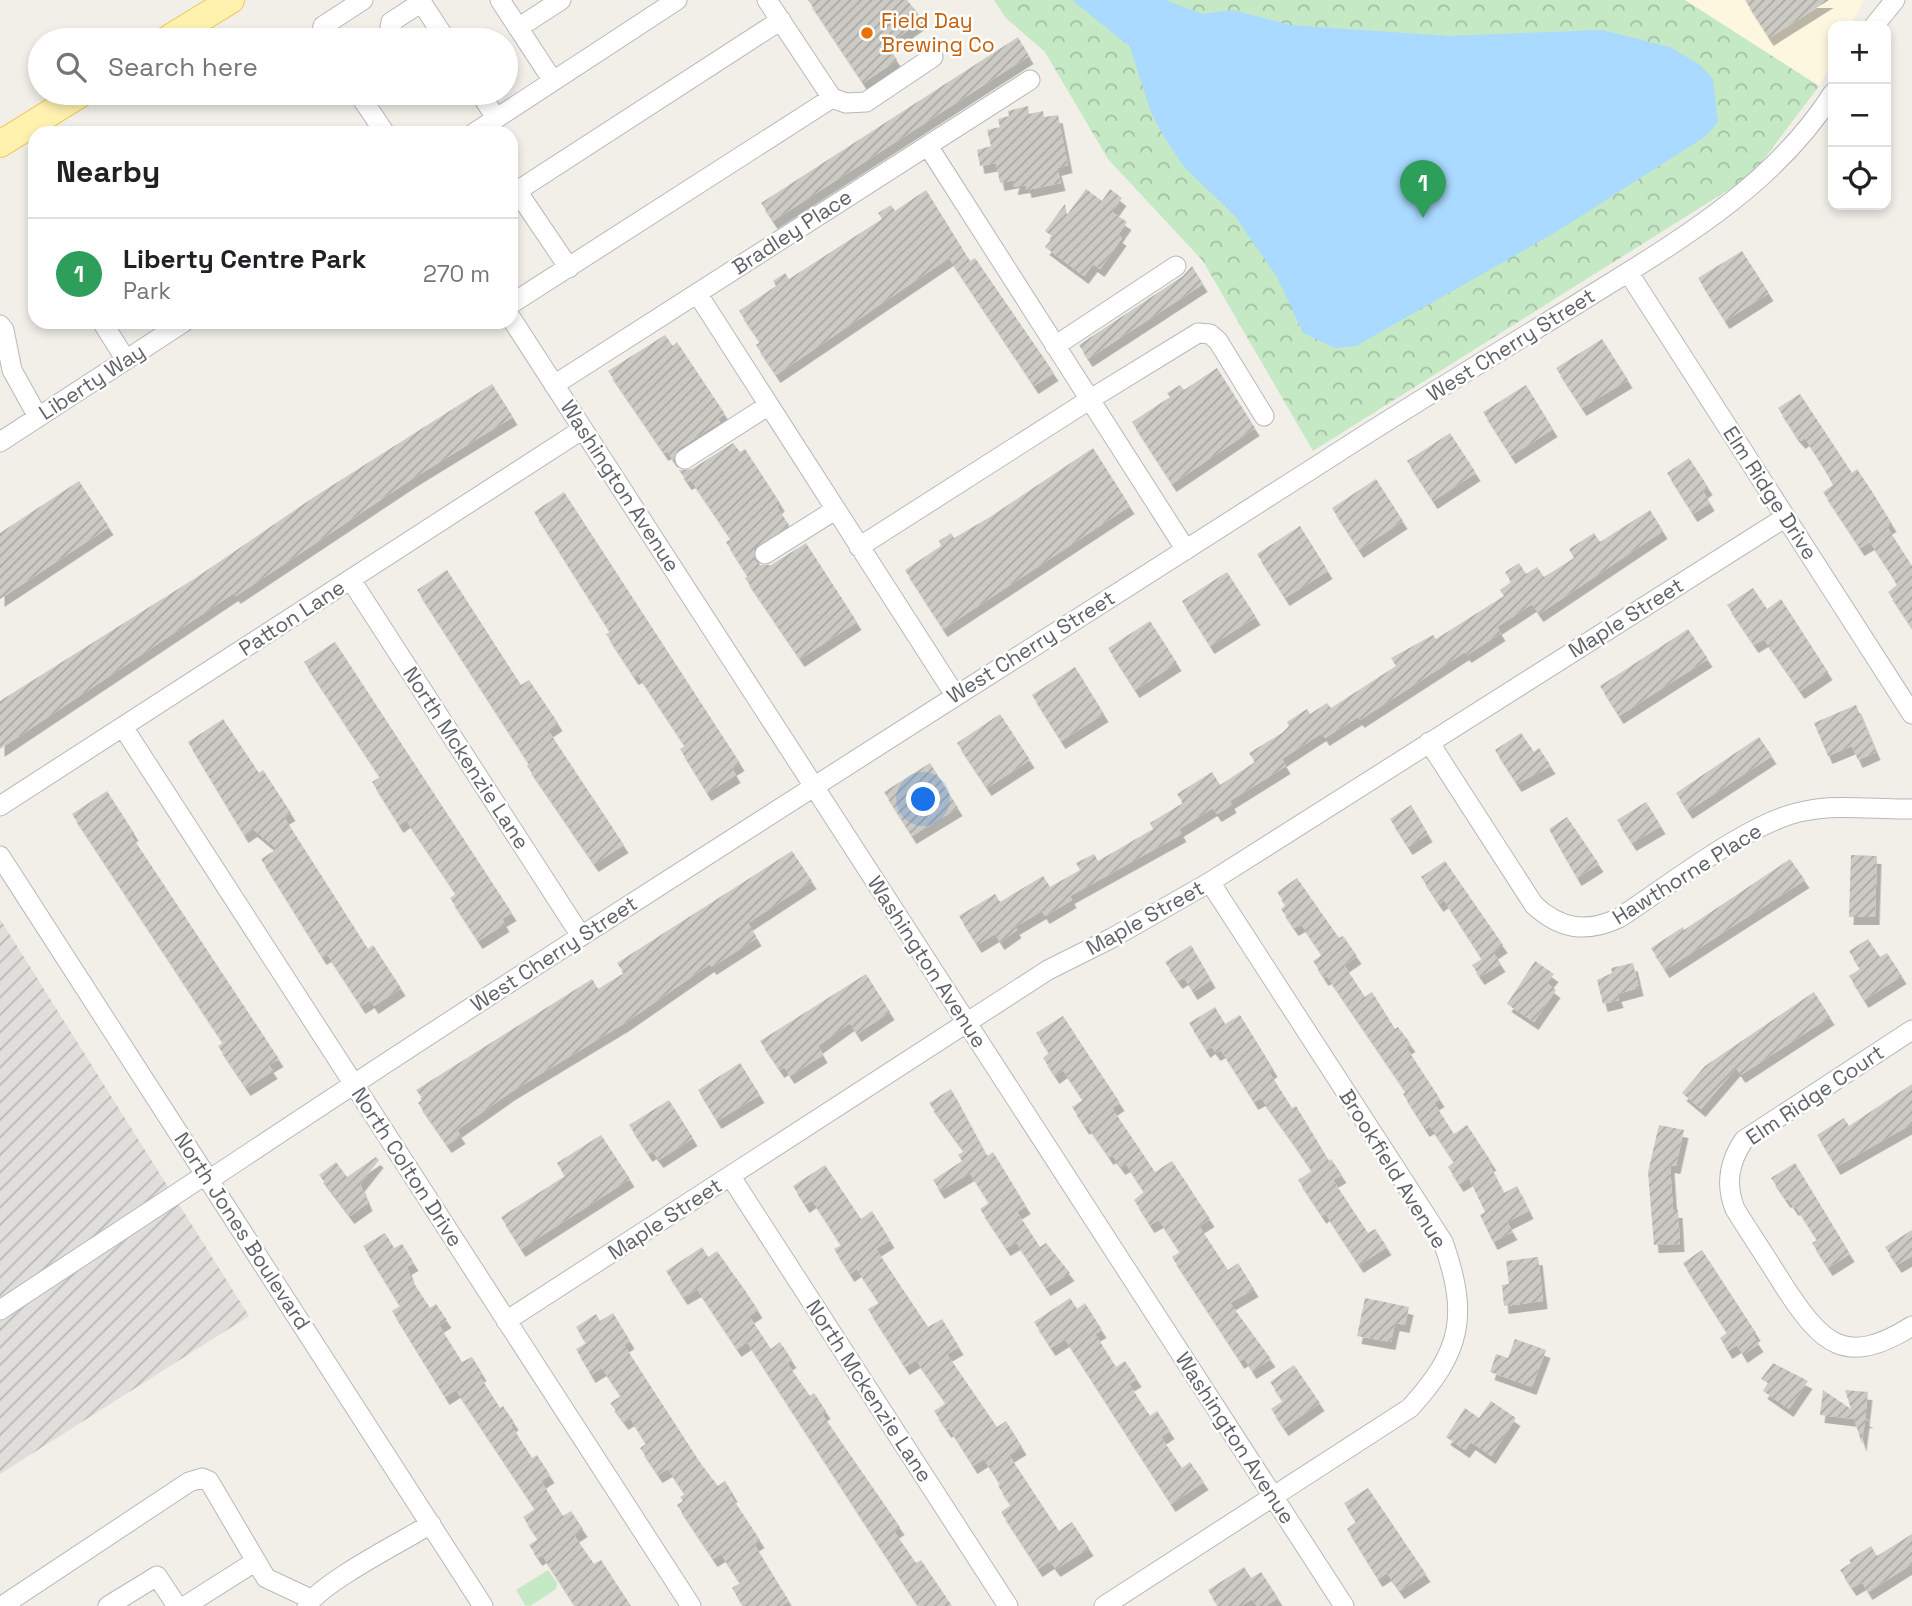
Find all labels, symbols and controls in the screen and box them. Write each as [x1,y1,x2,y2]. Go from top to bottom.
place label: Field Day Brewing Co [881,7,995,58]
map controls [1828,21,1891,210]
button: + [1828,21,1891,84]
marker: Field Day Brewing Co [859,25,875,41]
search box [28,28,518,105]
icon: search [52,48,90,86]
text: Search here [108,50,258,84]
button: − [1828,84,1891,147]
button: locate [1828,147,1891,210]
text: Nearby [56,152,160,191]
pin: 1 [1400,160,1446,218]
street label: Bradley Place [727,183,857,280]
text: Liberty Centre Park [123,242,367,276]
text: 1 [74,259,84,289]
text: 270 m [423,259,490,289]
text: Park [123,276,171,306]
street label: West Cherry Street [1422,282,1600,407]
street label: Liberty Way [34,337,150,426]
street label: Washington Avenue [555,395,686,577]
street label: Elm Ridge Drive [1717,421,1824,565]
street label: Maple Street [1563,571,1688,664]
street label: Patton Lane [234,573,350,662]
street label: West Cherry Street [942,584,1120,709]
street label: North Mckenzie Lane [397,661,536,854]
your location [906,782,940,816]
street label: Hawthorne Place [1607,817,1766,930]
street label: Washington Avenue [862,871,993,1053]
street label: Maple Street [1081,874,1209,961]
street label: West Cherry Street [465,890,642,1018]
street label: Elm Ridge Court [1741,1039,1889,1151]
street label: North Colton Drive [346,1082,469,1252]
street label: Brookfield Avenue [1333,1084,1453,1253]
street label: North Jones Boulevard [168,1127,316,1335]
street label: Maple Street [602,1172,727,1266]
street label: North Mckenzie Lane [800,1294,939,1487]
street label: Washington Avenue [1170,1347,1301,1529]

